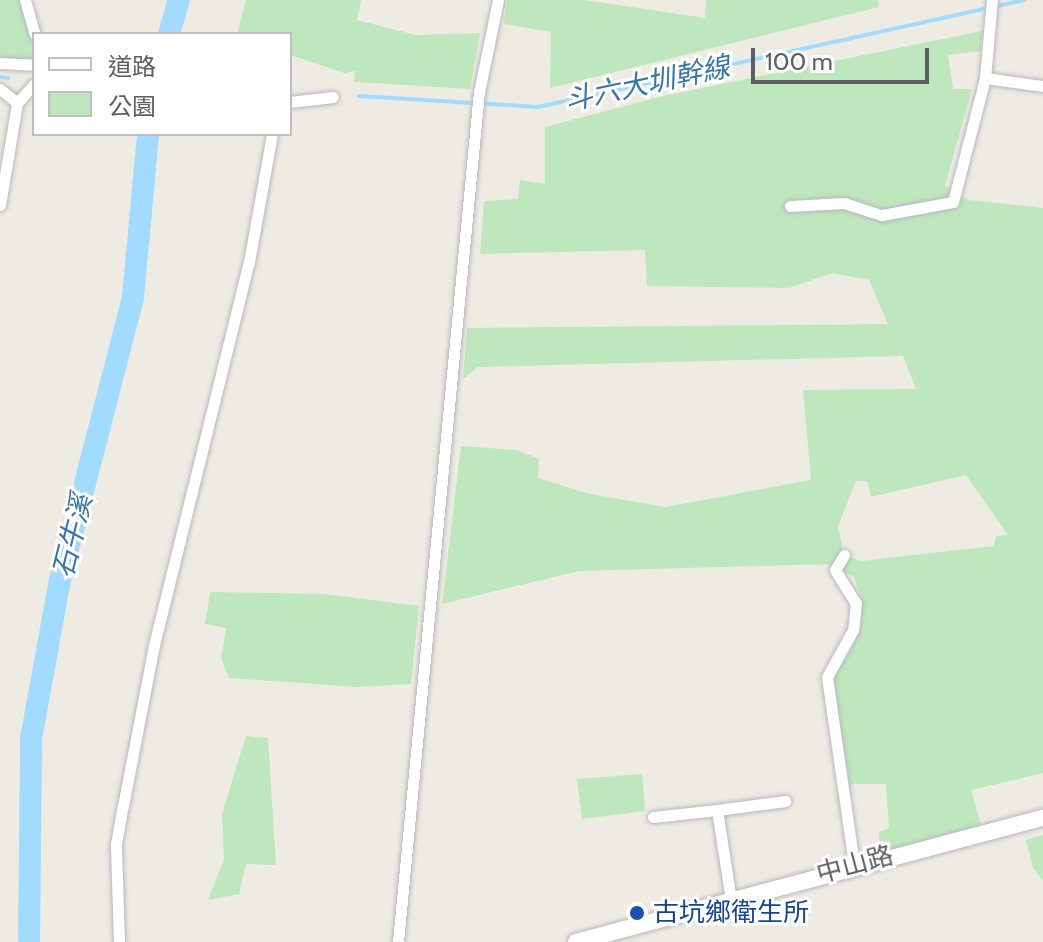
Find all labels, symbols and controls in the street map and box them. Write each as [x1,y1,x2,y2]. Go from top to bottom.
legend [32,32,292,136]
scale bar [755,32,933,82]
text: 100 m [765,47,833,76]
water label: 斗六大圳幹線 [561,49,733,117]
text: 道路 [108,52,156,81]
text: 公園 [108,92,156,121]
water label: 石牛溪 [46,491,98,581]
street label: 中山路 [813,840,897,890]
place label: 古坑鄉衛生所 [653,897,809,929]
marker: 古坑鄉衛生所 [628,904,646,922]

